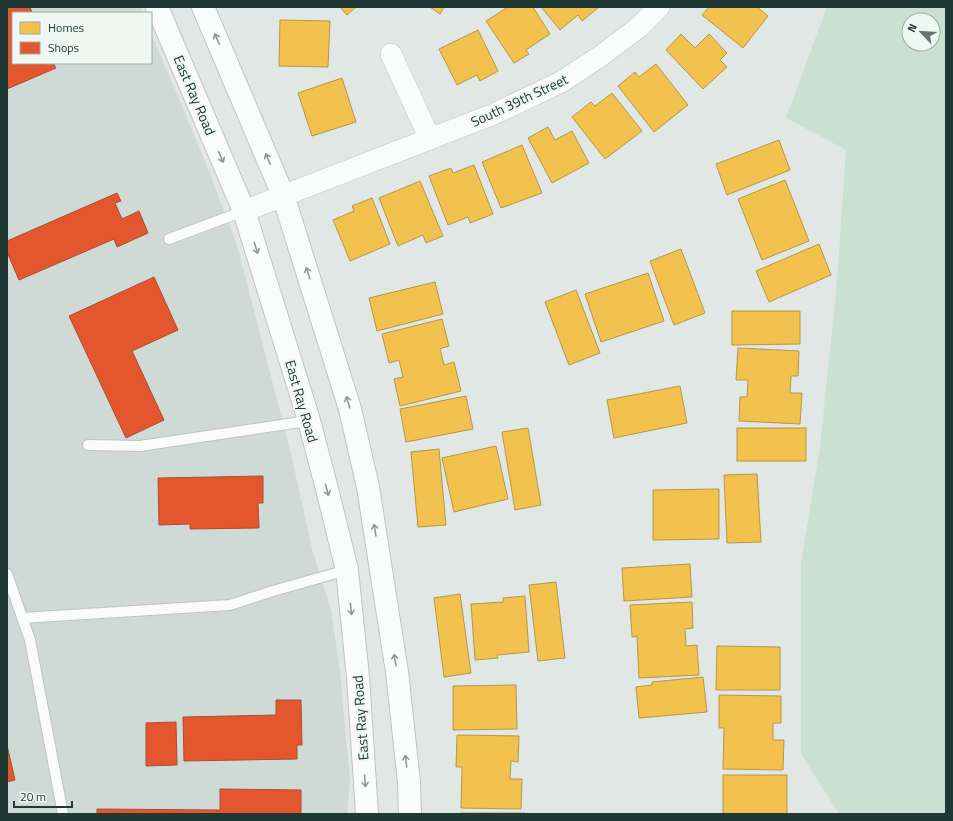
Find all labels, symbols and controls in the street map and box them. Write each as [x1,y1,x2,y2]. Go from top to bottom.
legend [12,12,152,64]
north arrow [901,12,941,52]
text: Homes [48,18,84,37]
text: N [903,21,921,35]
one-way arrow [213,34,220,46]
text: Shops [48,38,80,57]
street label: East Ray Road [169,52,221,138]
street label: South 39th Street [467,68,571,132]
one-way arrow [218,151,226,163]
one-way arrow [264,153,271,165]
one-way arrow [253,241,260,254]
one-way arrow [304,267,311,280]
street label: East Ray Road [280,357,324,445]
one-way arrow [344,396,351,409]
one-way arrow [324,483,331,496]
one-way arrow [371,523,379,536]
one-way arrow [347,602,354,615]
one-way arrow [391,653,399,666]
street label: East Ray Road [347,675,373,761]
one-way arrow [403,755,410,768]
one-way arrow [361,774,368,787]
scale bar [14,783,72,809]
text: 20 m [20,787,46,806]

